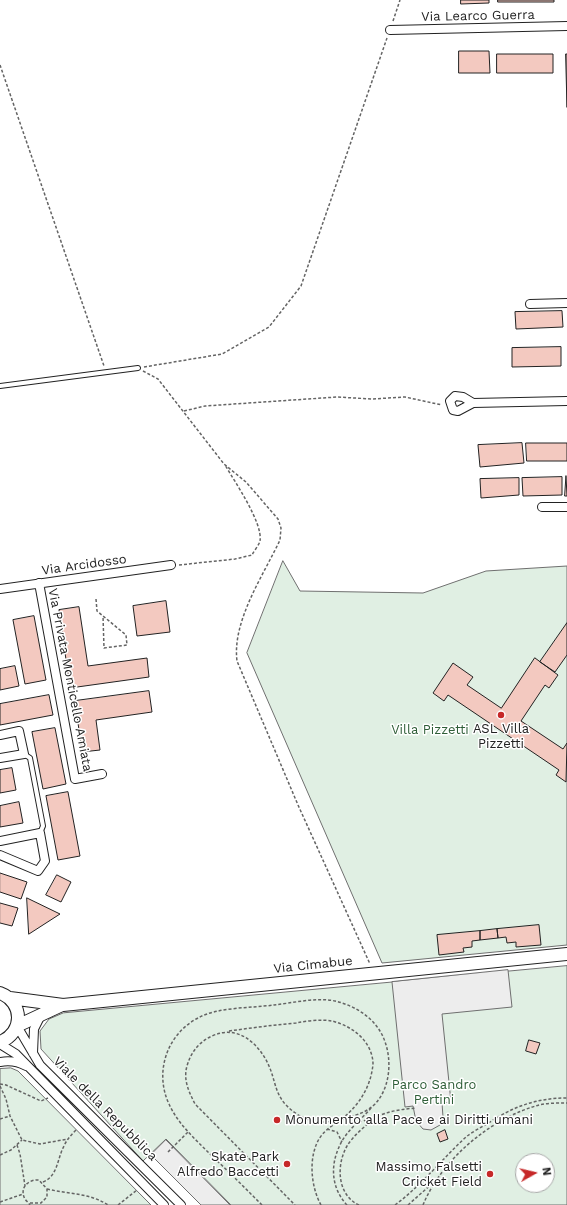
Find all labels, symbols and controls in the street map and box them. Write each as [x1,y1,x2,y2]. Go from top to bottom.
street label: Via Learco Guerra [421,7,535,25]
street label: Via Arcidosso [41,551,127,579]
street label: Via Privata Monticello Amiata [45,587,95,773]
marker: ASL Villa Pizzetti [496,710,506,720]
place label: ASL Villa Pizzetti [473,721,529,752]
park label: Villa Pizzetti [391,722,469,738]
street label: Via Cimabue [273,953,353,977]
street label: Viale della Repubblica [50,1054,160,1164]
park label: Parco Sandro Pertini [392,1077,476,1108]
place label: Monumento alla Pace e ai Diritti umani [285,1112,533,1128]
marker: Monumento alla Pace e ai Diritti umani [272,1115,282,1125]
place label: Skate Park Alfredo Baccetti [177,1149,279,1180]
north arrow [515,1153,555,1193]
marker: Skate Park Alfredo Baccetti [282,1159,292,1169]
place label: Massimo Falsetti Cricket Field [376,1159,482,1190]
text: N [539,1166,553,1176]
marker: Massimo Falsetti Cricket Field [485,1169,495,1179]

